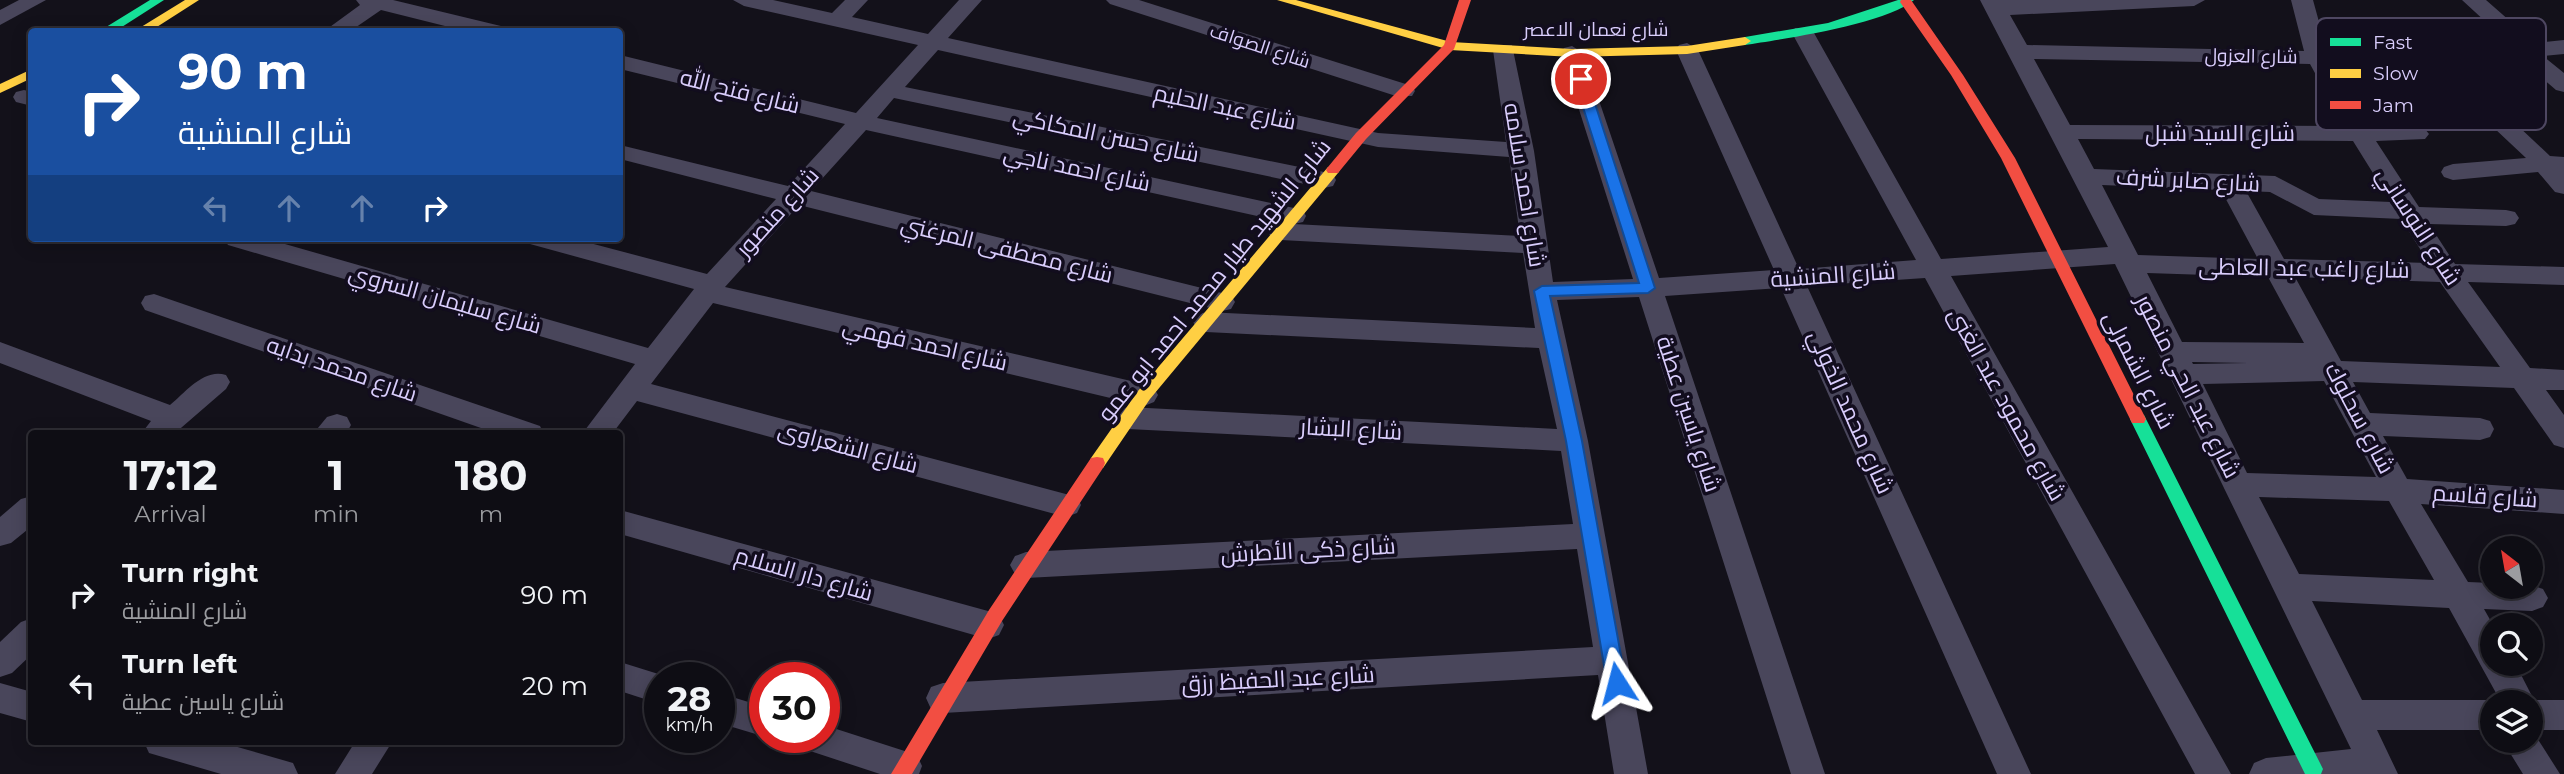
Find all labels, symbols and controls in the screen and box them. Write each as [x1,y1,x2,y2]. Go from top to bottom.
street label: شارع نعمان الاعصر [1523,18,1668,43]
legend [2316,18,2546,130]
street label: شارع الصواف [1206,19,1313,75]
text: Fast [2373,31,2413,54]
text: 90 m [178,42,308,101]
street label: شارع العزول [2204,44,2298,70]
pin [1551,49,1611,109]
icon: right [63,56,154,147]
icon: arrive [1562,60,1600,98]
street label: شارع فتح الله [677,62,803,121]
text: Slow [2373,62,2418,85]
street label: شارع عبد الحليم [1151,78,1299,138]
text: Jam [2372,94,2414,117]
street label: شارع احمد سلامه [1496,101,1552,269]
street label: شارع حسن المكاكي [1010,102,1202,172]
text: شارع المنشية [178,113,352,152]
street label: شارع السيد شبل [2145,119,2295,149]
street label: شارع الشهيد طيار محمد احمد ابو عمو [1091,133,1338,428]
street label: شارع احمد ناجي [1000,139,1153,201]
street label: شارع منصور [728,161,826,265]
street label: شارع صابر شرف [2115,162,2261,200]
street label: شارع النوساني [2367,162,2468,293]
icon: left [197,189,235,227]
icon: ahead [270,189,308,227]
icon: ahead [343,189,381,227]
icon: right [416,189,454,227]
street label: شارع مصطفى المرغني [897,209,1116,293]
street label: شارع راغب عبد العاطى [2198,252,2410,286]
street label: شارع المنشية [1770,257,1897,295]
street label: شارع سليمان السروي [344,258,545,344]
street label: شارع عبد الحي منصور [2125,288,2246,484]
street label: شارع محمود عبد الغنى [1941,303,2072,506]
street label: شارع الشمرلى [2096,306,2181,435]
street label: شارع احمد فهمي [839,311,1010,380]
street label: شارع محمد الخولي [1799,326,1900,500]
street label: شارع محمد بدايه [263,330,421,410]
street label: شارع ياسين عطية [1649,332,1727,496]
street label: شارع سحلوك [2317,358,2401,479]
street label: شارع البشار [1297,412,1403,448]
street label: شارع الشعراوى [774,415,921,481]
text: 17:12 [124,449,217,501]
text: 1 [328,449,344,501]
text: 180 [455,449,527,501]
street label: شارع قاسم [2431,478,2539,516]
text: Arrival [134,500,207,528]
text: min [313,500,359,528]
text: m [479,500,503,528]
street label: شارع ذكى الأطرش [1220,531,1396,571]
north arrow [2480,536,2543,598]
map controls [2480,536,2543,753]
street label: شارع دار السلام [731,541,876,609]
text: Turn right [122,557,258,589]
icon: right [63,576,101,614]
text: 90 m [521,579,588,611]
text: شارع المنشية [122,597,247,625]
button: search [2480,613,2543,676]
position arrow [1580,646,1654,720]
text: Turn left [122,648,238,680]
street label: شارع عبد الحفيظ رزق [1181,660,1375,700]
speed limit sign: 30 [749,662,840,753]
icon: left [63,667,101,705]
text: 20 m [522,670,588,702]
text: 28 [668,677,711,720]
text: شارع ياسين عطية [122,688,284,716]
button: layers [2480,690,2543,753]
text: km/h [665,714,714,736]

